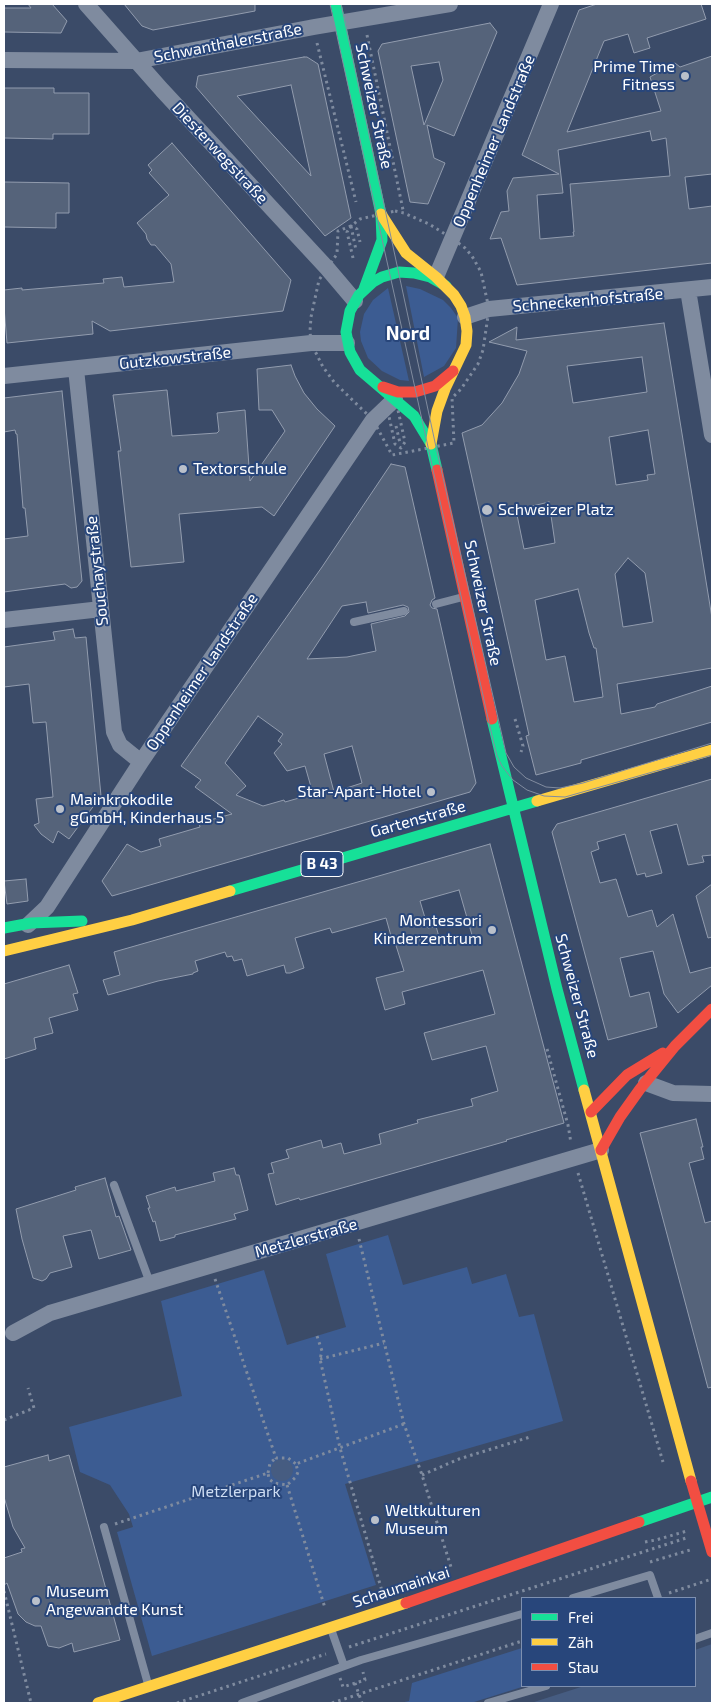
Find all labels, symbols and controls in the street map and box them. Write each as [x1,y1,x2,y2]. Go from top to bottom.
street label: Schwanthalerstraße [153,19,303,67]
street label: Schweizer Straße [351,41,397,171]
street label: Oppenheimer Landstraße [449,52,539,230]
place label: Prime Time Fitness [593,57,675,95]
marker: Prime Time Fitness [679,70,691,82]
street label: Diesterwegstraße [168,98,272,208]
street label: Schneckenhofstraße [512,284,664,316]
district label: Nord [386,323,430,345]
street label: Gutzkowstraße [118,343,232,373]
place label: Textorschule [193,459,287,479]
marker: Textorschule [177,463,189,475]
place label: Schweizer Platz [498,500,614,520]
marker: Schweizer Platz [480,503,494,517]
street label: Souchaystraße [82,515,112,627]
street label: Schweizer Straße [460,538,506,668]
street label: Oppenheimer Landstraße [142,590,262,754]
place label: Star-Apart-Hotel [298,782,421,802]
marker: Star-Apart-Hotel [425,786,437,798]
place label: Mainkrokodile gGmbH, Kinderhaus 5 [70,790,224,828]
street label: Gartenstraße [368,796,468,842]
marker: Mainkrokodile gGmbH, Kinderhaus 5 [54,803,66,815]
road number: B 43 [301,852,343,876]
place label: Montessori Kinderzentrum [373,911,482,949]
marker: Montessori Kinderzentrum [486,924,498,936]
street label: Schweizer Straße [551,932,603,1060]
street label: Metzlerstraße [253,1214,359,1262]
park label: Metzlerpark [191,1482,281,1502]
place label: Weltkulturen Museum [385,1501,480,1539]
marker: Weltkulturen Museum [369,1514,381,1526]
street label: Schaumainkai [350,1562,452,1612]
place label: Museum Angewandte Kunst [46,1582,183,1620]
marker: Museum Angewandte Kunst [30,1595,42,1607]
legend [521,1597,696,1687]
text: Frei [568,1608,593,1626]
text: Zäh [568,1633,593,1651]
text: Stau [568,1658,599,1676]

